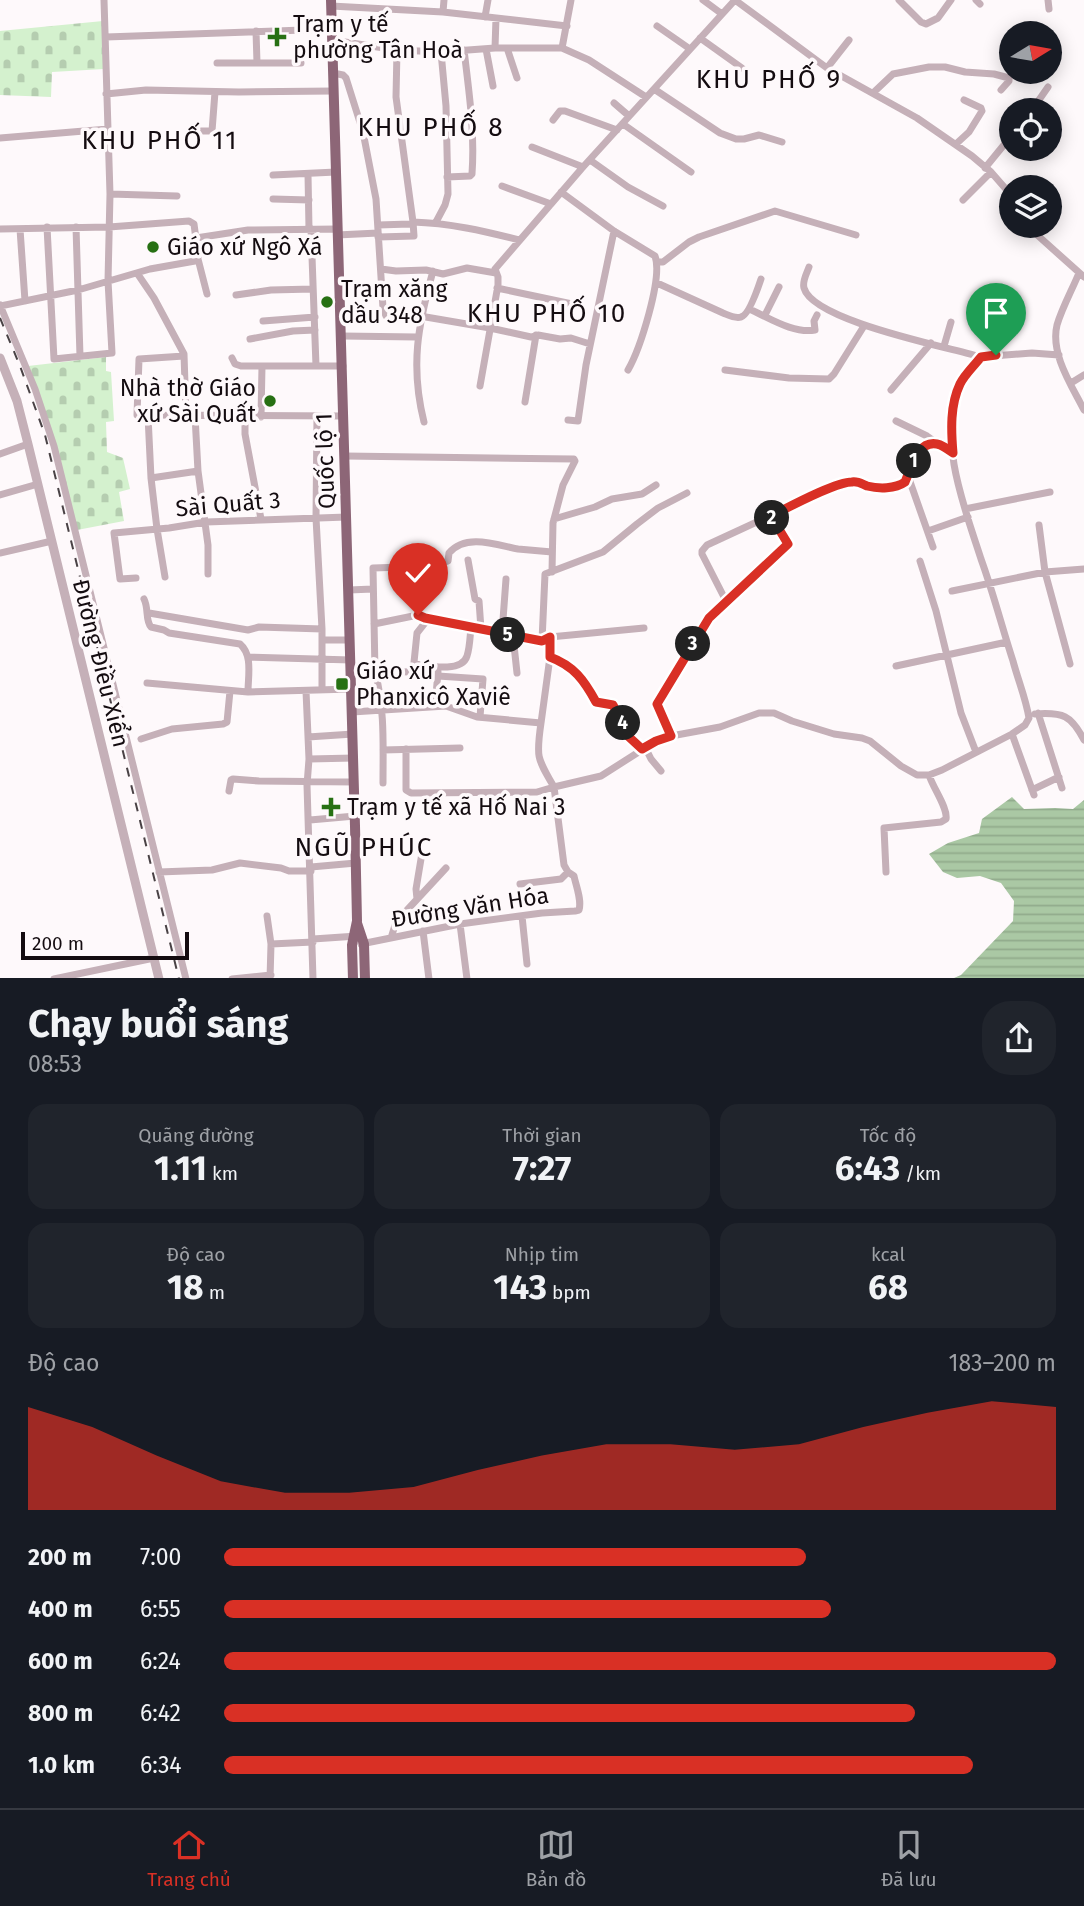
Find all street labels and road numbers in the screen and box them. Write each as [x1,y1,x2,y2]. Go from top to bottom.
street label: Quốc lộ 1 [309,413,341,509]
street label: Sài Quất 3 [174,485,282,523]
street label: Đường Điều Xiển [67,576,136,750]
street label: Đường Văn Hóa [389,881,551,933]

